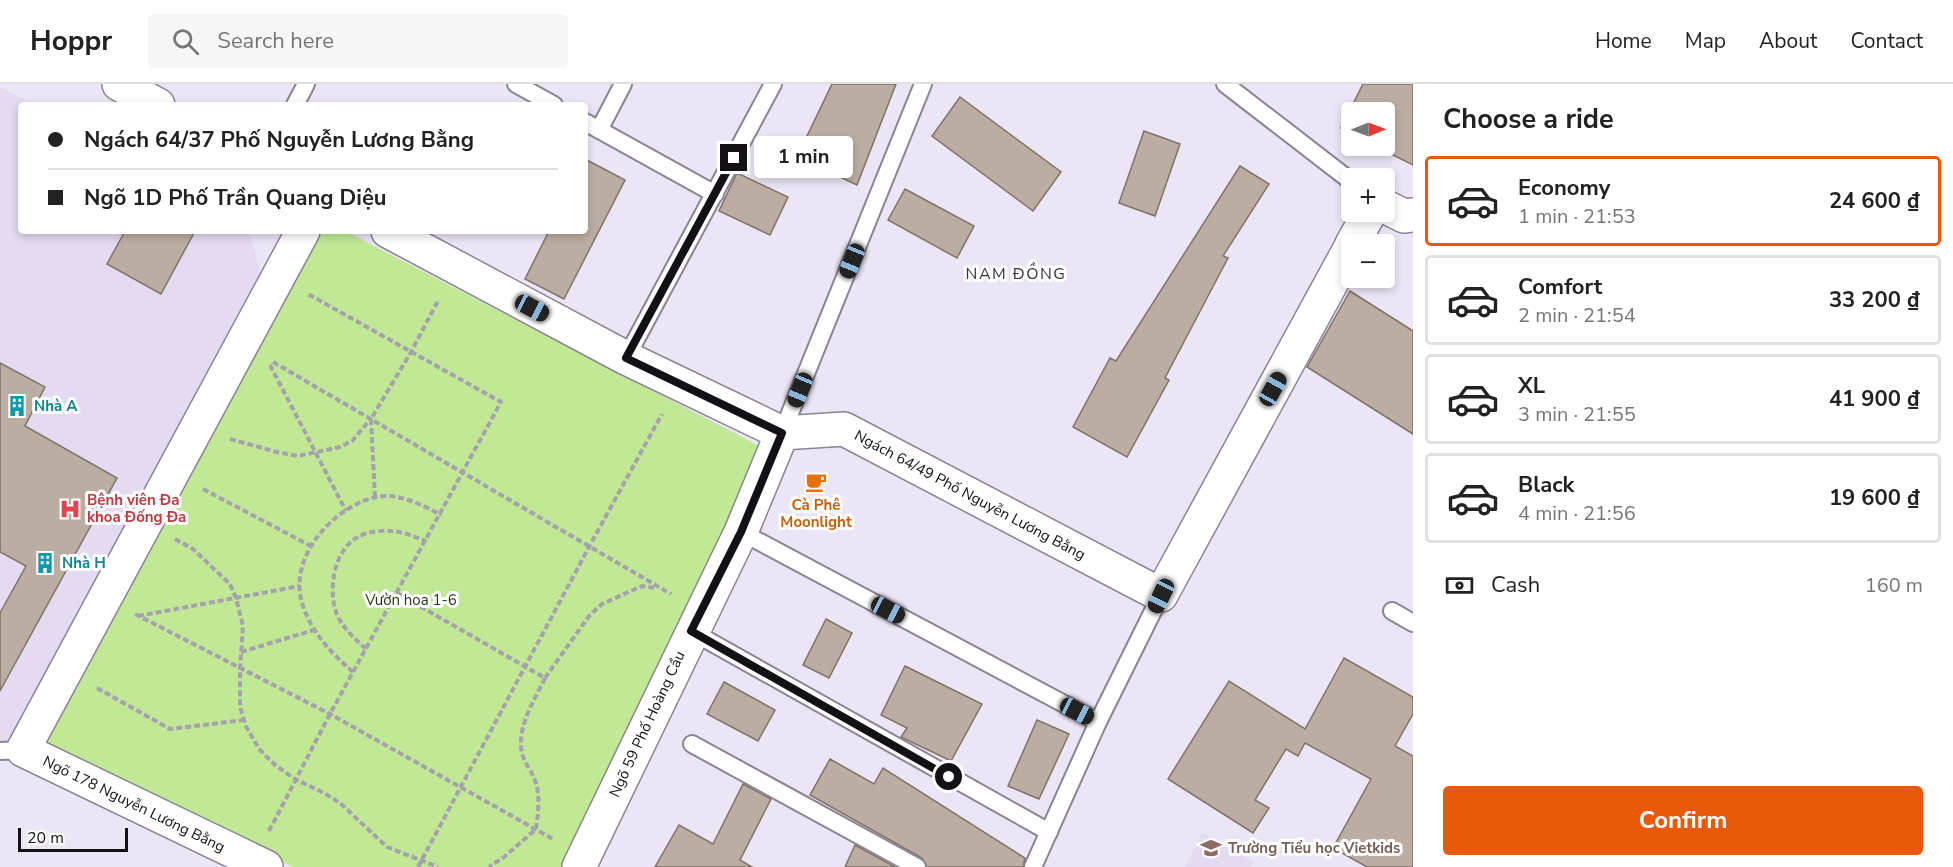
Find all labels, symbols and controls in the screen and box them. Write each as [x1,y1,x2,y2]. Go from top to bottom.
search box [148,14,568,68]
text: Hoppr [30,22,112,60]
icon: search [169,25,202,58]
text: Search here [217,26,334,56]
text: Home [1595,27,1652,55]
text: Map [1685,27,1726,55]
text: About [1759,27,1817,55]
text: Contact [1850,27,1923,55]
text: Choose a ride [1443,101,1614,138]
north arrow [1341,102,1395,156]
map controls [1341,102,1395,288]
text: Ngách 64/37 Phố Nguyễn Lương Bằng [84,125,474,155]
callout: 1 min [755,137,854,179]
text: 1 min [778,143,829,170]
route end [720,144,747,171]
button: + [1341,168,1395,222]
text: Economy [1518,173,1610,203]
icon: car [1446,174,1500,228]
text: Ngõ 1D Phố Trần Quang Diệu [84,183,387,213]
text: 24 600 ₫ [1829,186,1920,216]
text: 1 min · 21:53 [1518,203,1636,230]
button: − [1341,234,1395,288]
car [837,241,867,281]
district label: NAM ĐỒNG [966,262,1066,285]
text: Comfort [1518,272,1602,302]
icon: car [1446,273,1500,327]
text: 33 200 ₫ [1829,285,1920,315]
car [512,292,552,324]
text: 2 min · 21:54 [1518,302,1636,329]
car [1256,369,1290,409]
car [785,370,815,410]
text: XL [1518,371,1545,401]
icon: car [1446,372,1500,426]
text: 41 900 ₫ [1829,384,1920,414]
building icon: Nhà A [5,394,29,418]
place label: Nhà A [34,396,78,416]
text: 3 min · 21:55 [1518,401,1636,428]
street label: Ngách 64/49 Phố Nguyễn Lương Bằng [851,425,1089,565]
cafe icon: Cà Phê Moonlight [804,470,828,494]
text: Black [1518,470,1574,500]
icon: car [1446,471,1500,525]
text: 19 600 ₫ [1829,483,1920,513]
place label: Bệnh viện Đa khoa Đống Đa [87,490,186,527]
place label: Cà Phê Moonlight [780,495,852,532]
hospital icon: Bệnh viện Đa khoa Đống Đa [58,497,82,521]
text: 4 min · 21:56 [1518,500,1636,527]
building icon: Nhà H [33,551,57,575]
place label: Nhà H [62,553,106,573]
icon: cash [1443,569,1476,602]
text: Cash [1491,570,1540,600]
text: 160 m [1865,572,1923,599]
car [1145,576,1177,616]
park label: Vườn hoa 1-6 [364,590,457,610]
car [868,594,908,626]
street label: Ngõ 59 Phố Hoàng Cầu [604,648,690,800]
car [1057,695,1097,727]
street label: Ngõ 178 Nguyễn Lương Bằng [39,751,229,857]
route start [935,763,962,790]
button: Confirm [1443,786,1923,855]
scale bar [18,825,128,852]
text: 20 m [27,827,64,849]
school or university icon: Trường Tiểu học Vietkids [1199,836,1223,860]
place label: Trường Tiểu học Vietkids [1228,838,1400,858]

